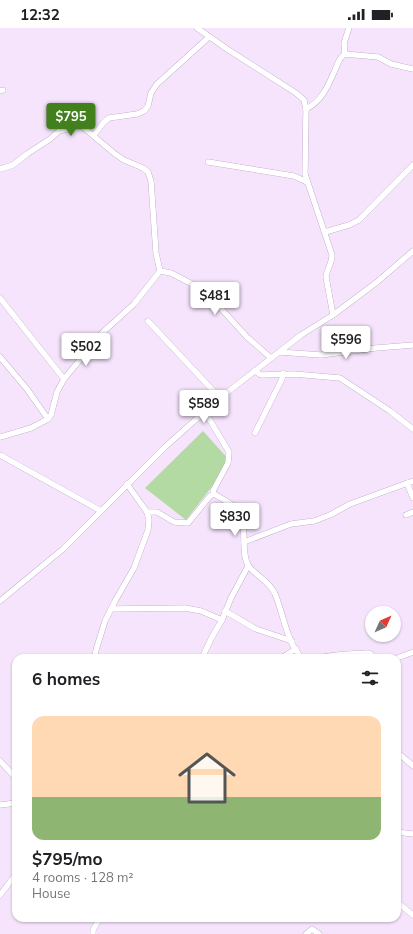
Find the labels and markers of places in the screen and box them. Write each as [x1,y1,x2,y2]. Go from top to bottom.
pin: $795 [47,103,95,137]
pin: $481 [191,282,239,316]
pin: $596 [322,326,370,360]
pin: $502 [62,333,110,367]
pin: $589 [180,390,228,424]
pin: $830 [211,503,259,537]

